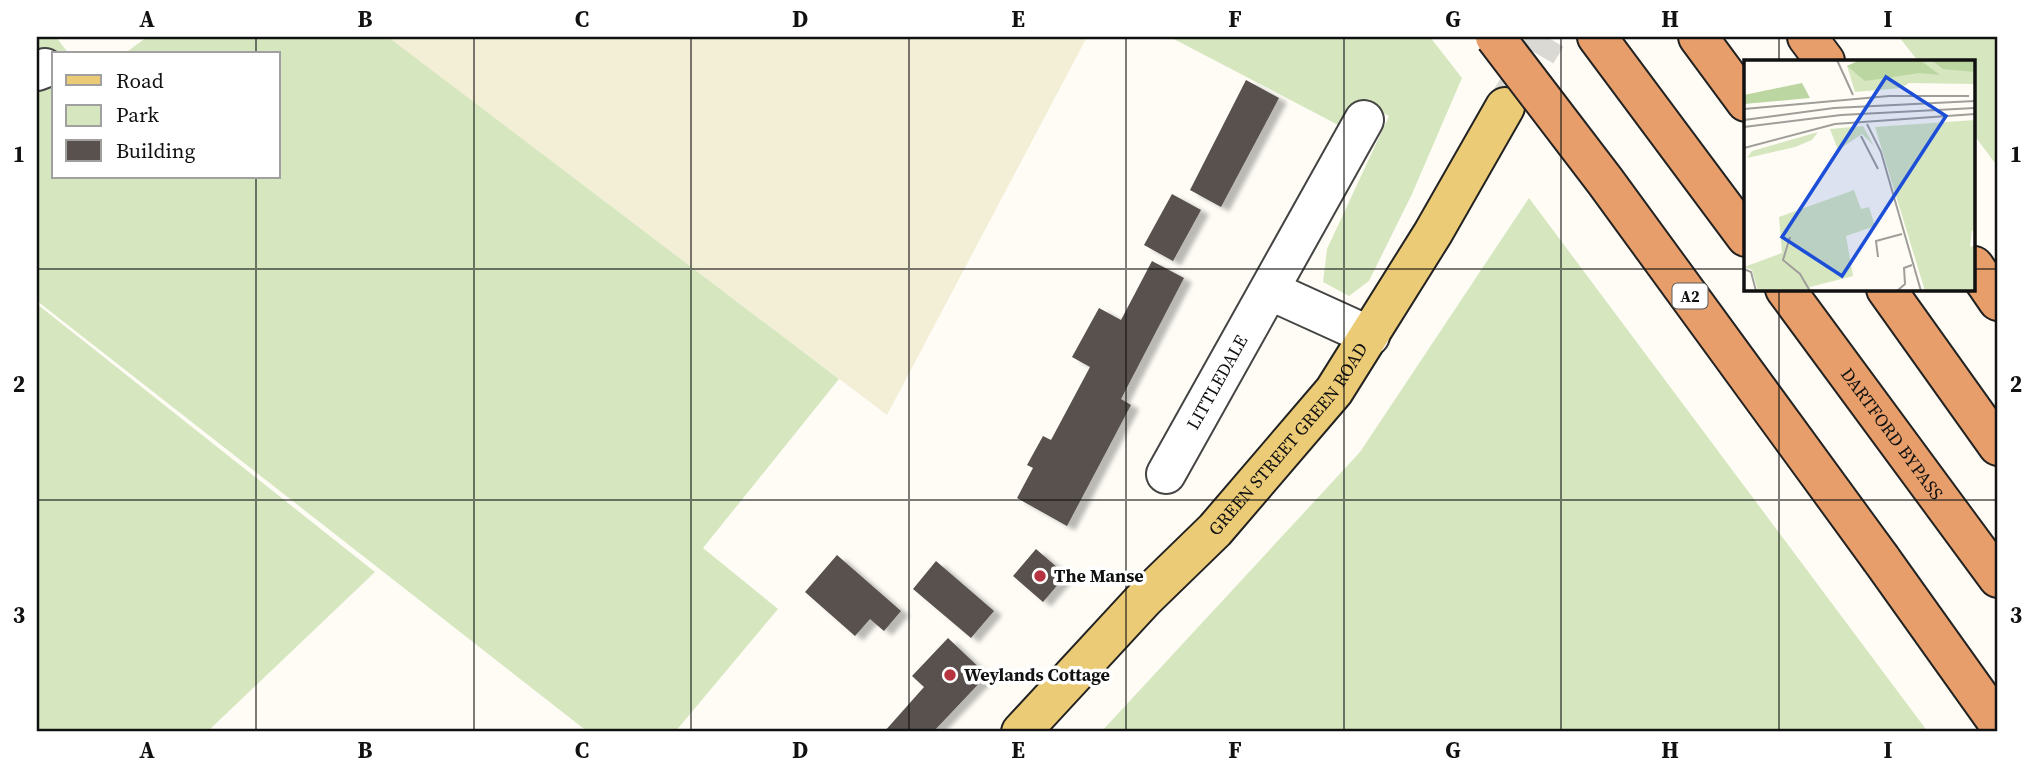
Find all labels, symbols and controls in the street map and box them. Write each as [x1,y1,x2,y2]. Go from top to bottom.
text: A [139,3,155,35]
text: B [358,3,373,35]
text: C [575,3,589,35]
text: D [792,3,808,35]
text: E [1011,3,1025,35]
text: F [1228,3,1242,35]
text: G [1445,3,1461,35]
text: H [1661,3,1679,35]
text: I [1884,3,1893,35]
legend [52,52,280,178]
inset map [1744,60,1976,290]
text: Road [116,66,164,95]
text: Park [116,100,160,129]
text: Building [116,136,195,165]
text: 1 [13,138,25,170]
text: 1 [2010,138,2022,170]
road number: A2 [1672,284,1708,308]
street label: LITTLEDALE [1180,330,1253,434]
street label: GREEN STREET GREEN ROAD [1202,338,1373,541]
street label: DARTFORD BYPASS [1835,362,1949,505]
text: 2 [13,368,25,400]
text: 2 [2010,368,2022,400]
place label: The Manse [1054,563,1144,588]
marker: The Manse [1032,568,1048,584]
text: 3 [13,599,25,631]
text: 3 [2010,599,2022,631]
place label: Weylands Cottage [964,662,1110,687]
marker: Weylands Cottage [942,667,958,683]
text: A [139,734,155,766]
text: B [358,734,373,766]
text: C [575,734,589,766]
text: D [792,734,808,766]
text: E [1011,734,1025,766]
text: F [1228,734,1242,766]
text: G [1445,734,1461,766]
text: H [1661,734,1679,766]
text: I [1884,734,1893,766]

